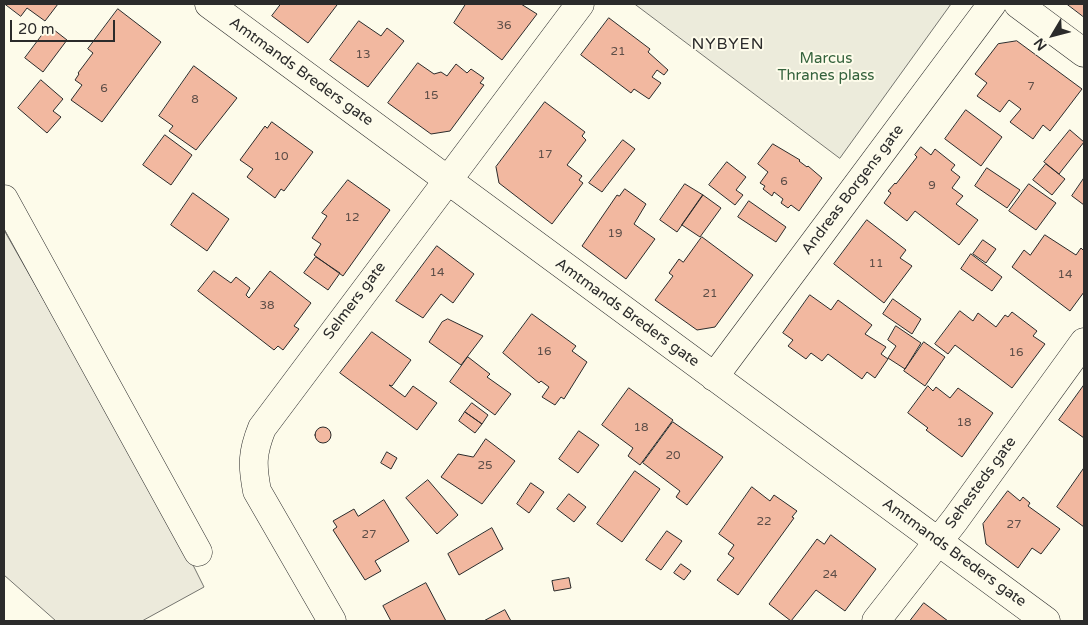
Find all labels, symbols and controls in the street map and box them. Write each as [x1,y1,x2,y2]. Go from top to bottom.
scale bar [12,10,118,42]
north arrow [1028,10,1078,60]
street label: Amtmands Breders gate [226,14,376,130]
house number: 36 [496,19,512,33]
text: 20 m [18,20,55,38]
district label: NYBYEN [691,35,765,55]
text: N [1030,35,1051,54]
house number: 21 [610,45,626,59]
house number: 13 [355,48,371,62]
park label: Marcus Thranes plass [777,50,875,85]
house number: 7 [1027,80,1035,94]
house number: 6 [100,82,108,96]
house number: 15 [423,89,439,103]
house number: 8 [191,93,199,107]
street label: Andreas Borgens gate [798,121,908,259]
house number: 17 [537,148,553,162]
house number: 10 [273,150,289,164]
house number: 6 [780,175,788,189]
house number: 9 [928,179,936,193]
house number: 12 [344,211,360,225]
house number: 19 [607,227,623,241]
street label: Amtmands Breders gate [552,255,702,371]
house number: 11 [868,257,884,271]
street label: Selmers gate [320,259,390,343]
house number: 14 [429,266,445,280]
house number: 14 [1057,268,1073,282]
house number: 21 [702,287,718,301]
house number: 38 [259,299,275,313]
house number: 16 [536,345,552,359]
house number: 16 [1008,346,1024,360]
house number: 18 [956,416,972,430]
house number: 18 [633,421,649,435]
street label: Sehesteds gate [942,434,1020,532]
house number: 20 [665,449,681,463]
house number: 25 [477,459,493,473]
street label: Amtmands Breders gate [879,495,1029,611]
house number: 22 [756,515,772,529]
house number: 27 [1006,518,1022,532]
house number: 27 [361,528,377,542]
house number: 24 [822,568,838,582]

